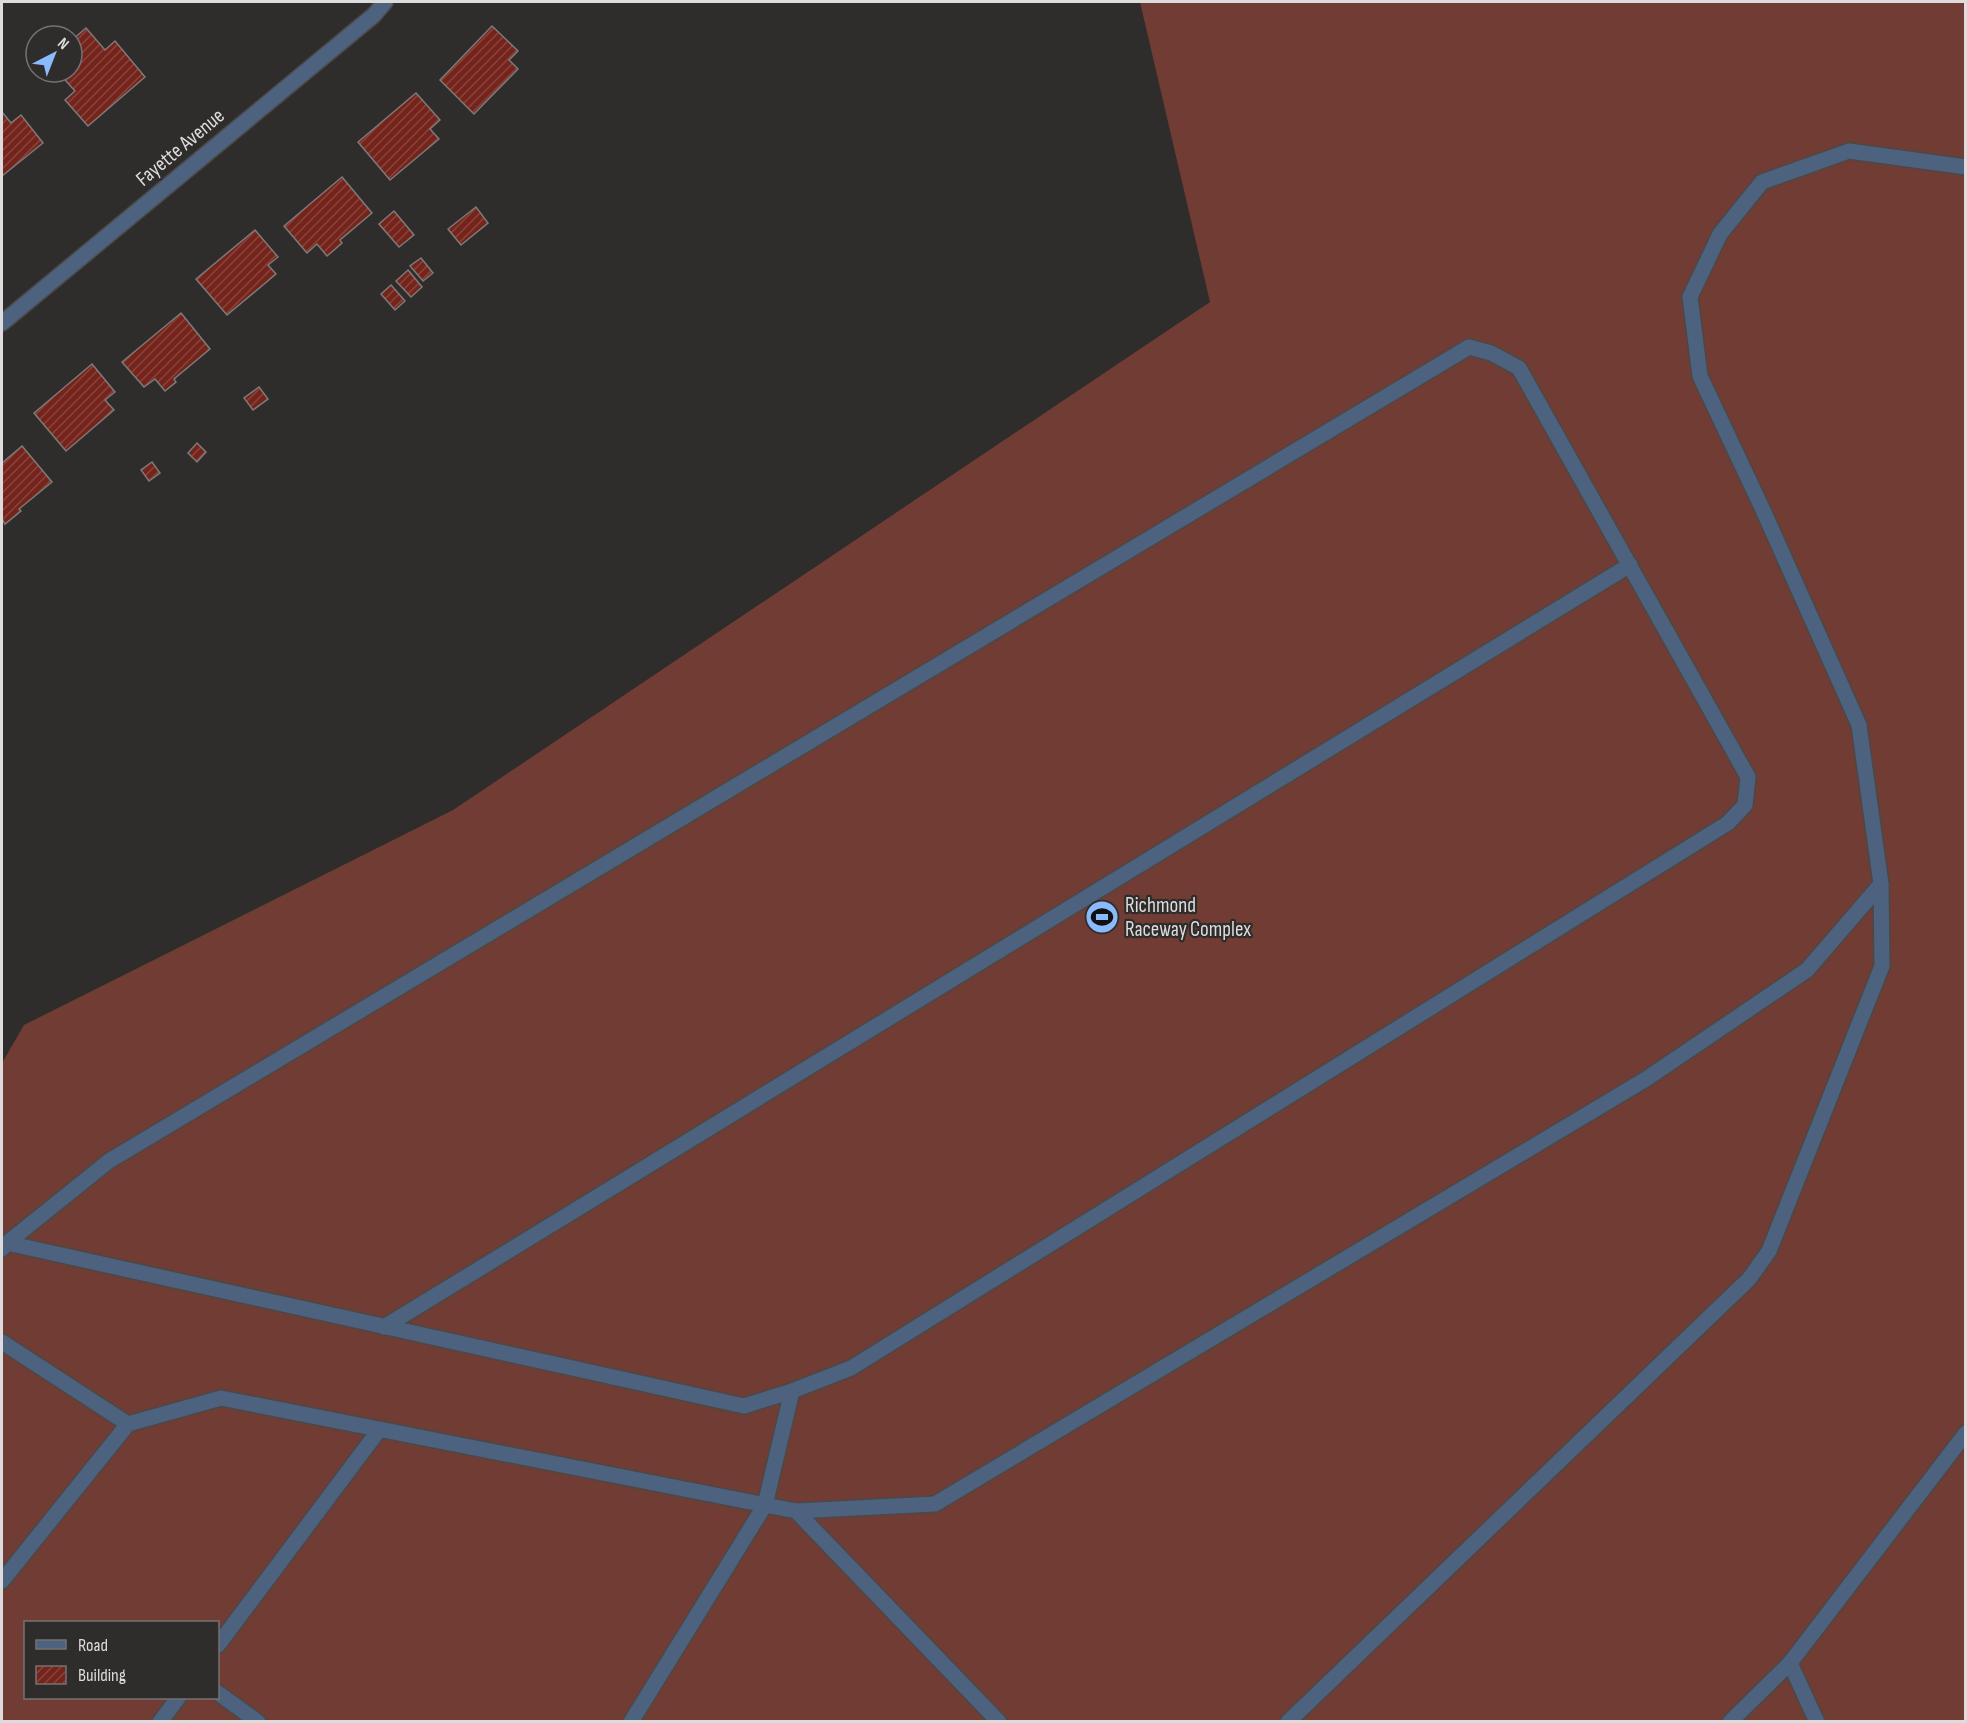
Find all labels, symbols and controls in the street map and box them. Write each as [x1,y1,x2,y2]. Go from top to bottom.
north arrow [24,24,84,84]
text: N [54,34,73,54]
street label: Fayette Avenue [131,103,230,192]
place label: Richmond Raceway Complex [1125,893,1251,942]
sports icon: Richmond Raceway Complex [1084,899,1120,935]
legend [24,1621,219,1699]
text: Road [78,1635,108,1656]
text: Building [78,1665,126,1686]

